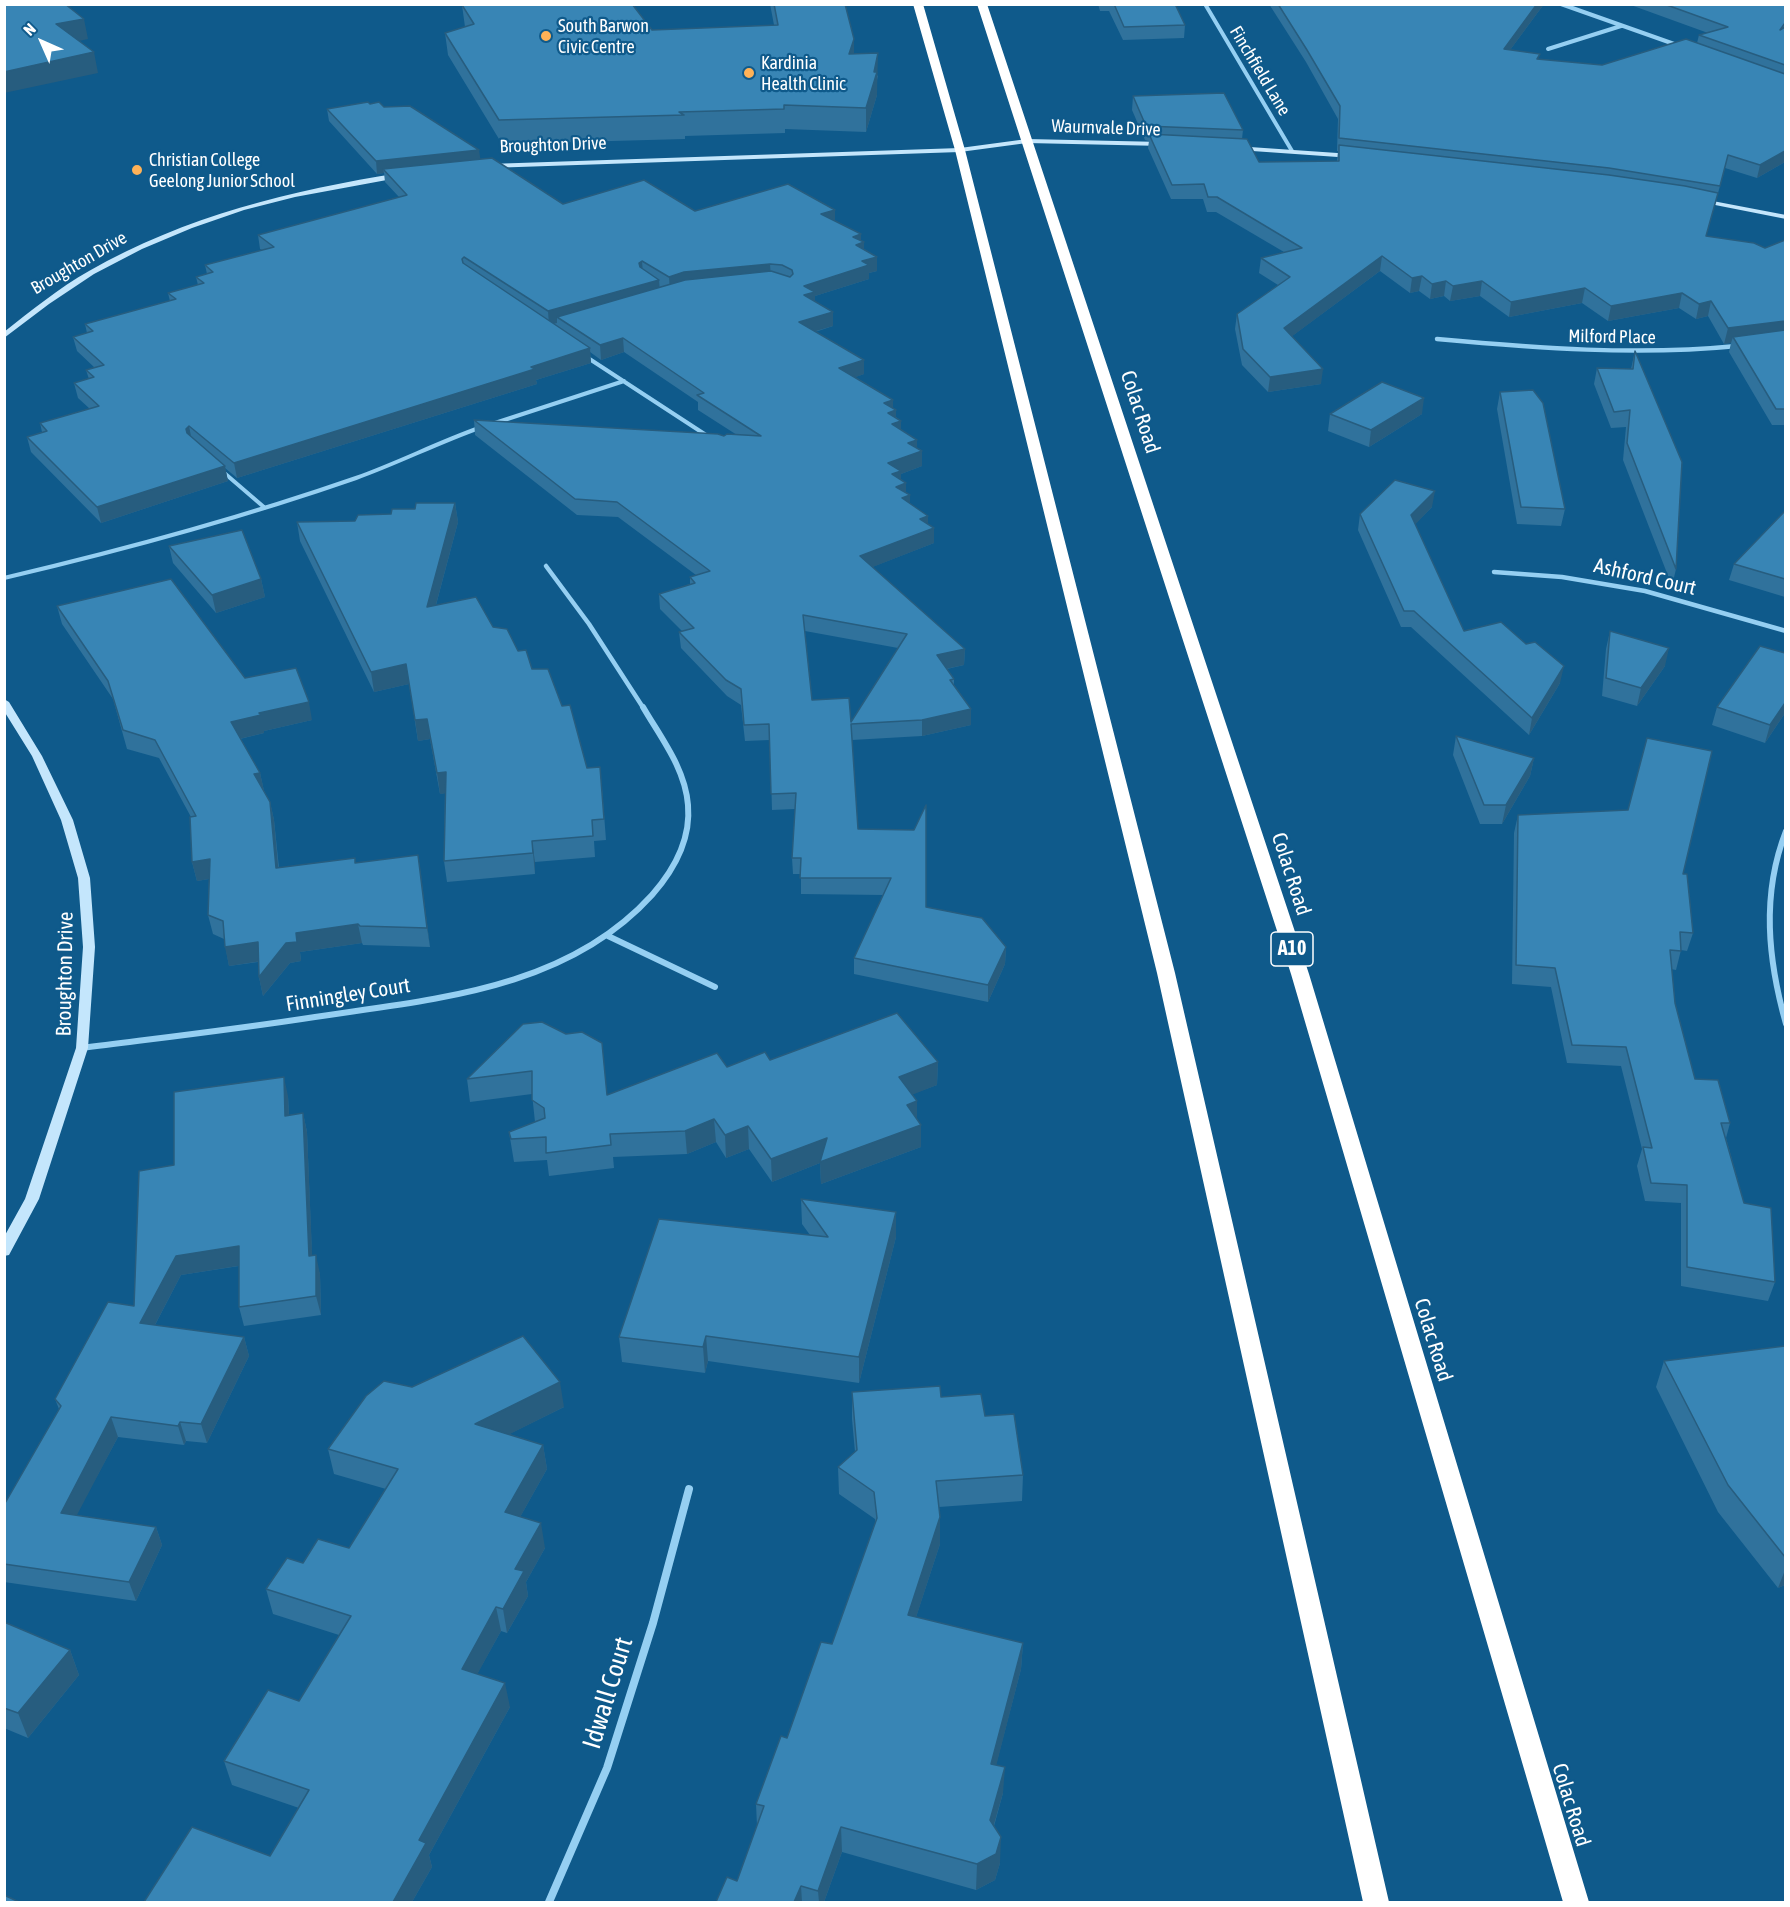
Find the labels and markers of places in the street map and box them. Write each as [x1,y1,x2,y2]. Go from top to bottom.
place label: South Barwon Civic Centre [558,15,649,57]
marker: South Barwon Civic Centre [539,29,553,43]
place label: Kardinia Health Clinic [761,52,846,94]
marker: Kardinia Health Clinic [742,66,756,80]
place label: Christian College Geelong Junior School [149,149,295,192]
marker: Christian College Geelong Junior School [130,163,144,177]

